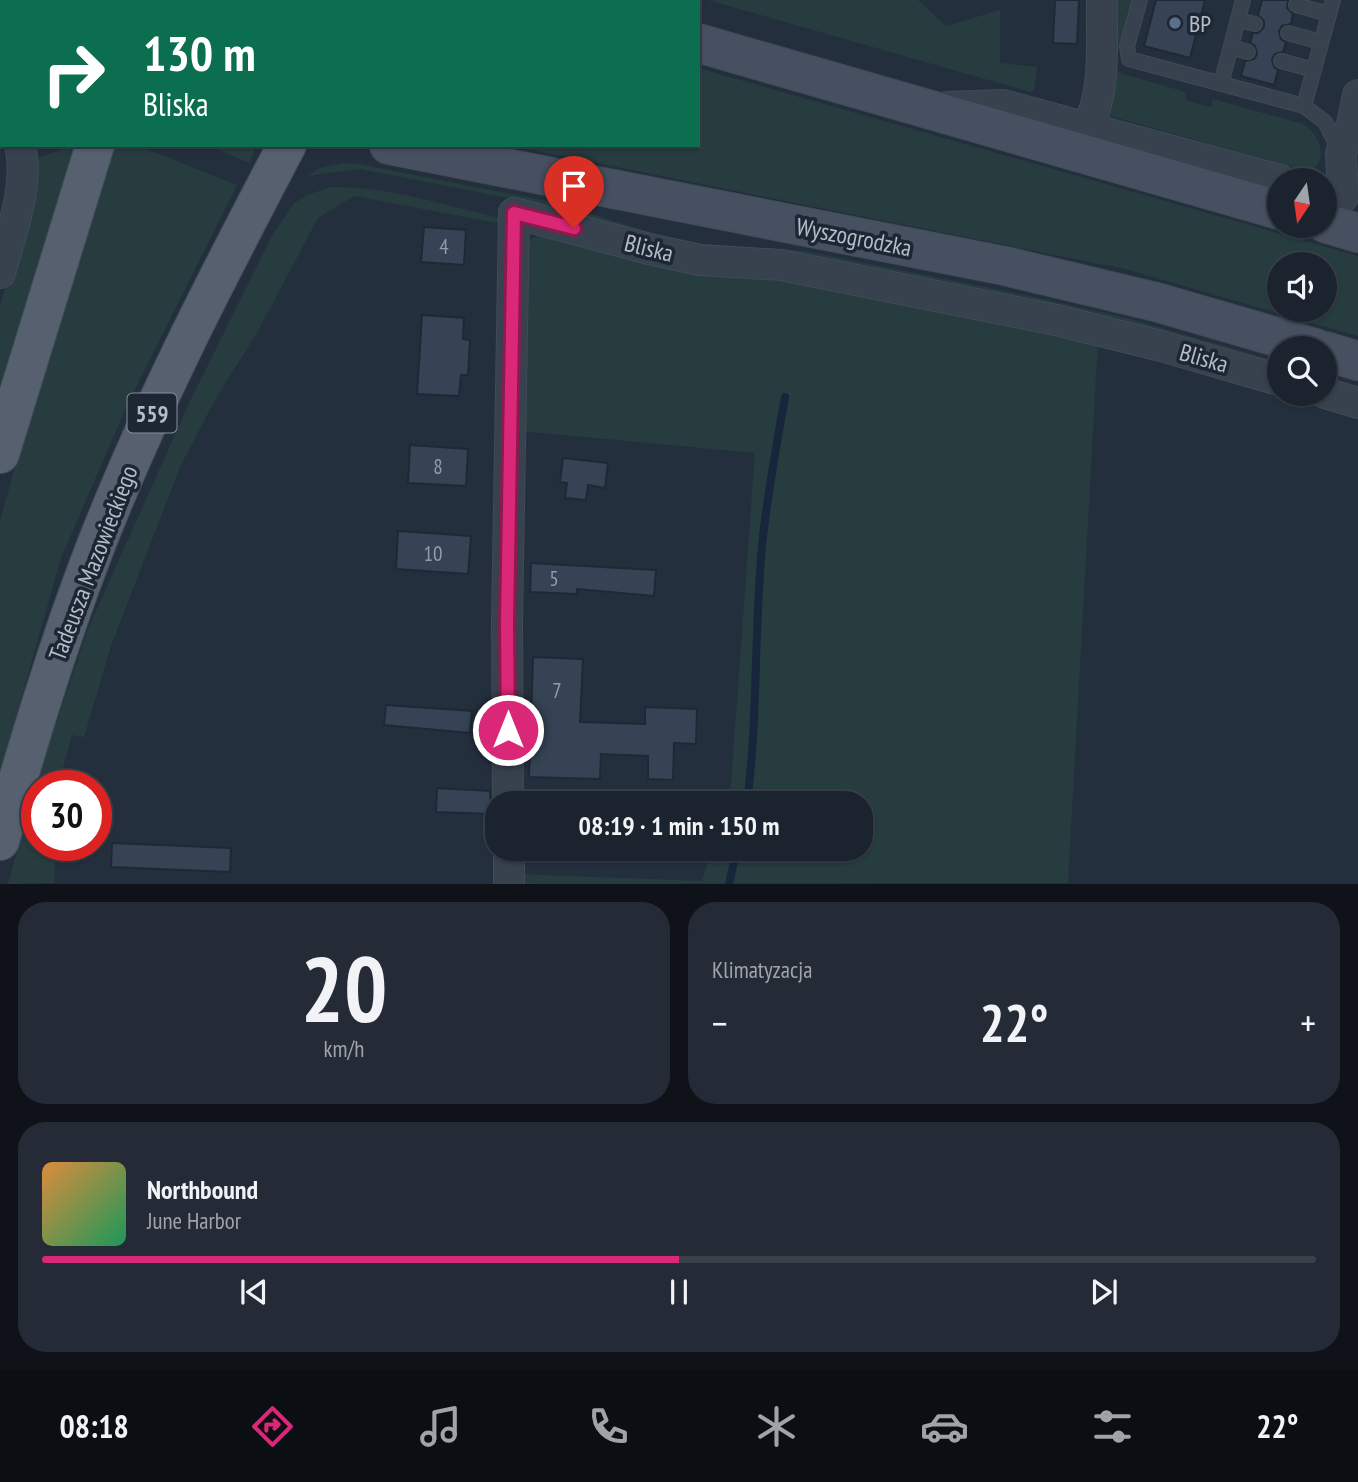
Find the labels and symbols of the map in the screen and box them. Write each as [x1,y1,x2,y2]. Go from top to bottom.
place label: BP [1189,8,1211,39]
marker: BP [1167,15,1183,31]
pin [544,156,604,228]
north arrow [1267,168,1337,238]
street label: Wyszogrodzka [794,211,914,263]
street label: Bliska [621,227,677,269]
house number: 4 [439,233,449,260]
street label: Bliska [1176,336,1232,380]
road number: 559 [128,394,176,432]
house number: 8 [433,453,443,480]
street label: Tadeusza Mazowieckiego [42,461,144,665]
house number: 10 [424,540,442,567]
house number: 5 [549,565,559,592]
house number: 7 [552,677,562,704]
position arrow [471,693,545,767]
speed limit sign: 30 [21,770,112,861]

